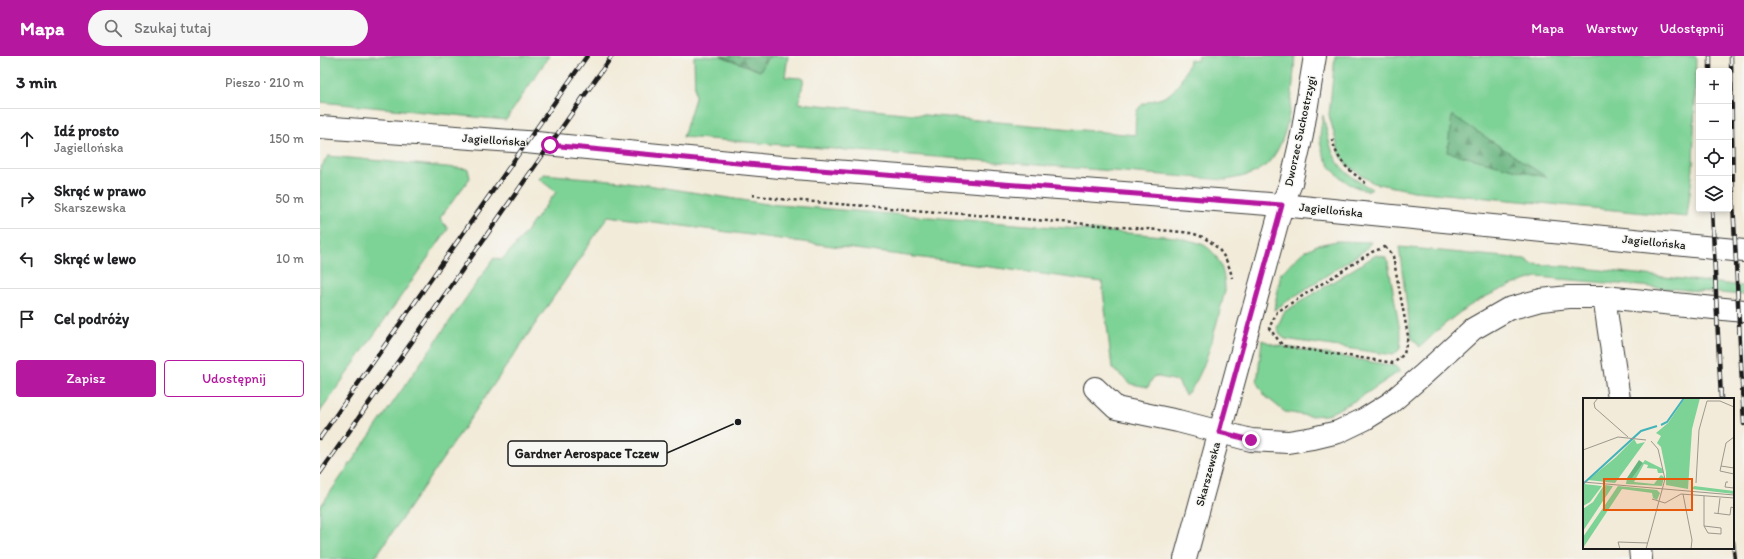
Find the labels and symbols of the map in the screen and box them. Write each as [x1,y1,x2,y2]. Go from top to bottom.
street label: Dworzec Suchostrzygi [1281,74,1319,188]
street label: Jagiellońska [462,131,526,149]
route start [541,136,559,154]
street label: Jagiellońska [1298,200,1364,220]
street label: Jagiellońska [1621,232,1687,252]
inset map [1583,398,1734,549]
route end [1242,431,1260,449]
street label: Skarszewska [1193,439,1224,508]
callout: Gardner Aerospace Tczew [508,441,667,466]
text: Gardner Aerospace Tczew [515,446,659,462]

